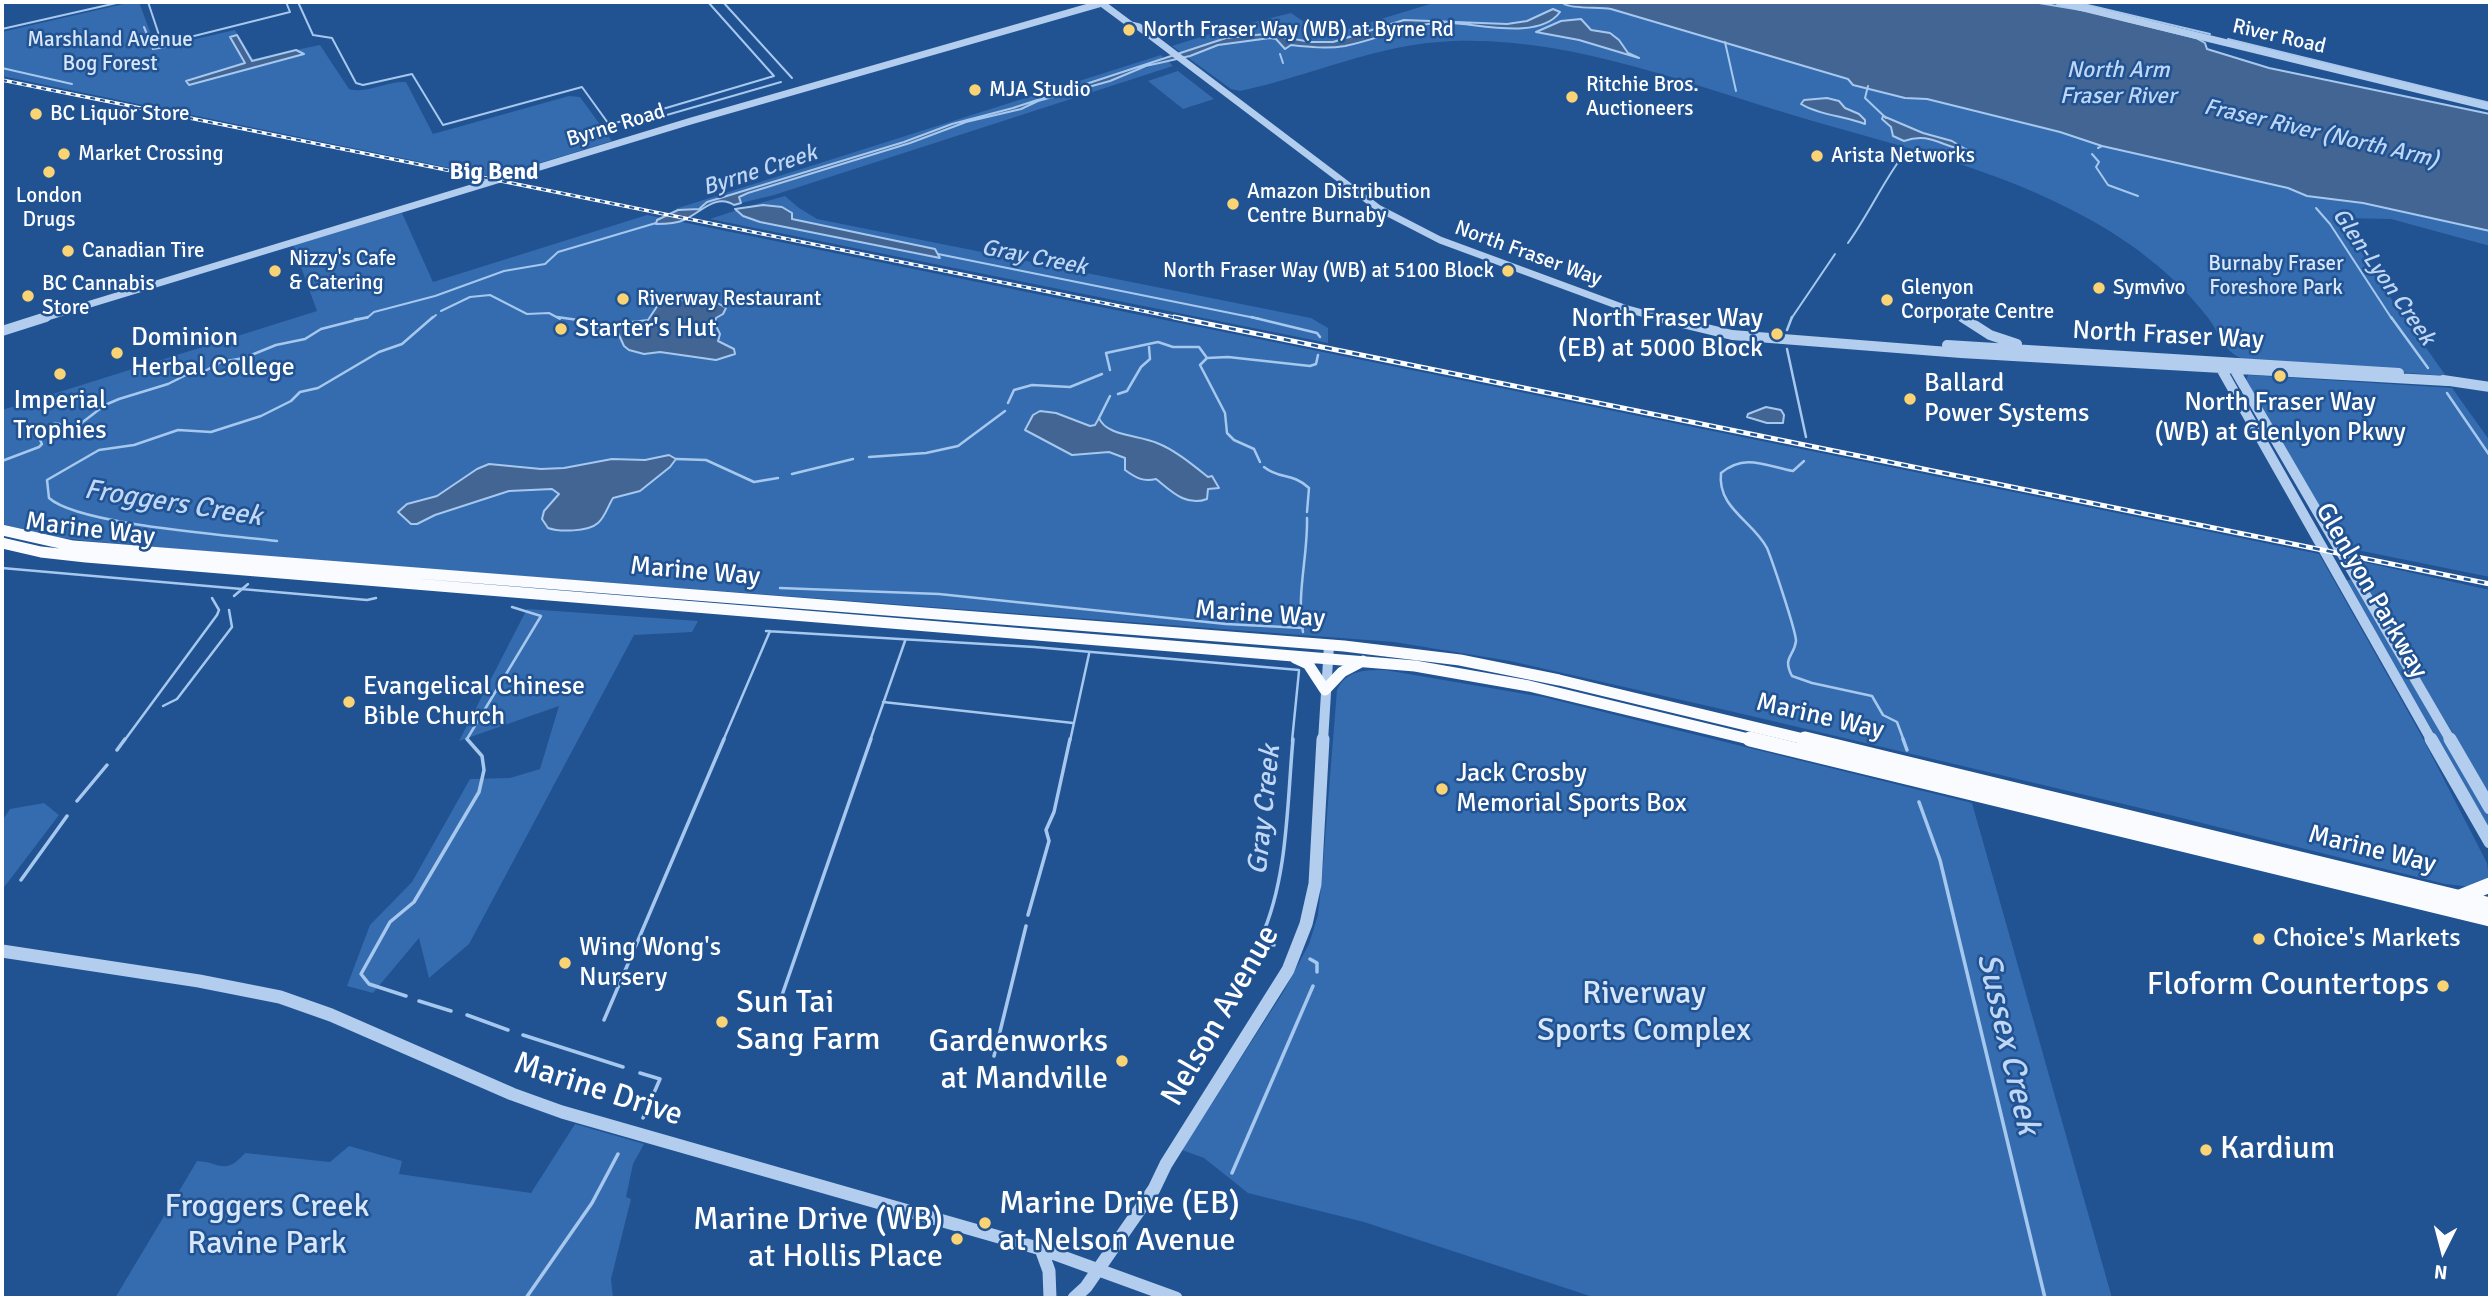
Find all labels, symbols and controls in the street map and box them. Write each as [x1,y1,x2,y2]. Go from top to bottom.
street label: River Road [2230,14,2328,60]
place label: North Fraser Way (WB) at Byrne Rd [1143,17,1454,43]
marker: North Fraser Way (WB) at Byrne Rd [1121,22,1137,38]
park label: Marshland Avenue Bog Forest [27,27,193,77]
water label: North Arm Fraser River [2060,57,2176,111]
place label: Ritchie Bros. Auctioneers [1586,72,1699,122]
place label: MJA Studio [989,77,1091,103]
marker: MJA Studio [967,82,983,98]
marker: Ritchie Bros. Auctioneers [1564,89,1580,105]
water label: Fraser River (North Arm) [2201,94,2441,174]
street label: Byrne Road [564,99,668,153]
place label: BC Liquor Store [50,101,190,127]
marker: BC Liquor Store [28,106,44,122]
water label: Byrne Creek [699,140,821,202]
place label: Market Crossing [78,141,224,167]
place label: Arista Networks [1831,143,1975,169]
marker: Market Crossing [56,146,72,162]
marker: Arista Networks [1809,148,1825,164]
district label: Big Bend [450,159,538,187]
marker: London Drugs [41,164,57,180]
place label: Amazon Distribution Centre Burnaby [1247,179,1431,229]
place label: London Drugs [16,183,82,233]
marker: Amazon Distribution Centre Burnaby [1225,196,1241,212]
water label: Glen-Lyon Creek [2326,203,2440,351]
street label: North Fraser Way [1451,216,1605,292]
water label: Gray Creek [979,234,1089,282]
place label: Canadian Tire [82,238,205,264]
marker: Canadian Tire [60,243,76,259]
place label: Nizzy's Cafe & Catering [289,246,396,296]
park label: Burnaby Fraser Foreshore Park [2208,251,2344,301]
place label: North Fraser Way (WB) at 5100 Block [1163,258,1494,284]
marker: Nizzy's Cafe & Catering [267,263,283,279]
marker: North Fraser Way (WB) at 5100 Block [1500,263,1516,279]
place label: BC Cannabis Store [42,271,155,321]
place label: Glenyon Corporate Centre [1901,275,2054,325]
place label: Symvivo [2113,275,2185,301]
marker: Symvivo [2091,280,2107,296]
place label: Riverway Restaurant [637,286,821,312]
marker: BC Cannabis Store [20,288,36,304]
marker: Riverway Restaurant [615,291,631,307]
marker: Glenyon Corporate Centre [1879,292,1895,308]
place label: North Fraser Way (EB) at 5000 Block [1558,303,1763,364]
place label: Starter's Hut [575,313,717,345]
street label: North Fraser Way [2071,315,2265,357]
marker: Starter's Hut [553,321,569,337]
place label: Dominion Herbal College [131,322,295,384]
marker: North Fraser Way (EB) at 5000 Block [1769,326,1785,342]
marker: Dominion Herbal College [109,345,125,361]
marker: Imperial Trophies [52,366,68,382]
place label: Ballard Power Systems [1924,368,2089,430]
marker: North Fraser Way (WB) at Glenlyon Pkwy [2272,368,2288,384]
place label: Imperial Trophies [13,385,107,446]
place label: North Fraser Way (WB) at Glenlyon Pkwy [2154,387,2406,448]
marker: Ballard Power Systems [1902,391,1918,407]
water label: Froggers Creek [82,473,264,535]
street label: Glenlyon Parkway [2308,498,2434,684]
street label: Marine Way [23,507,157,553]
street label: Marine Way [629,551,761,593]
street label: Marine Way [1194,595,1326,635]
place label: Evangelical Chinese Bible Church [363,671,585,732]
street label: Marine Way [1753,687,1887,747]
marker: Evangelical Chinese Bible Church [341,694,357,710]
water label: Gray Creek [1241,744,1289,876]
place label: Jack Crosby Memorial Sports Box [1456,758,1687,820]
marker: Jack Crosby Memorial Sports Box [1434,781,1450,797]
street label: Marine Way [2305,819,2439,881]
street label: Nelson Avenue [1154,919,1288,1113]
place label: Choice's Markets [2273,923,2461,955]
marker: Choice's Markets [2251,931,2267,947]
place label: Wing Wong's Nursery [579,932,721,993]
water label: Sussex Creek [1967,949,2047,1139]
marker: Wing Wong's Nursery [557,955,573,971]
place label: Floform Countertops [2147,967,2429,1005]
park label: Riverway Sports Complex [1537,976,1751,1051]
marker: Floform Countertops [2435,978,2451,994]
place label: Sun Tai Sang Farm [736,985,881,1060]
marker: Sun Tai Sang Farm [714,1014,730,1030]
place label: Gardenworks at Mandville [929,1024,1108,1099]
street label: Marine Drive [509,1045,687,1135]
marker: Gardenworks at Mandville [1114,1053,1130,1069]
place label: Kardium [2220,1131,2335,1169]
marker: Kardium [2198,1142,2214,1158]
place label: Marine Drive (EB) at Nelson Avenue [999,1186,1240,1261]
park label: Froggers Creek Ravine Park [164,1189,370,1264]
place label: Marine Drive (WB) at Hollis Place [693,1202,943,1277]
marker: Marine Drive (EB) at Nelson Avenue [977,1215,993,1231]
north arrow [2408,1216,2478,1286]
marker: Marine Drive (WB) at Hollis Place [949,1231,965,1247]
text: N [2433,1259,2449,1285]

